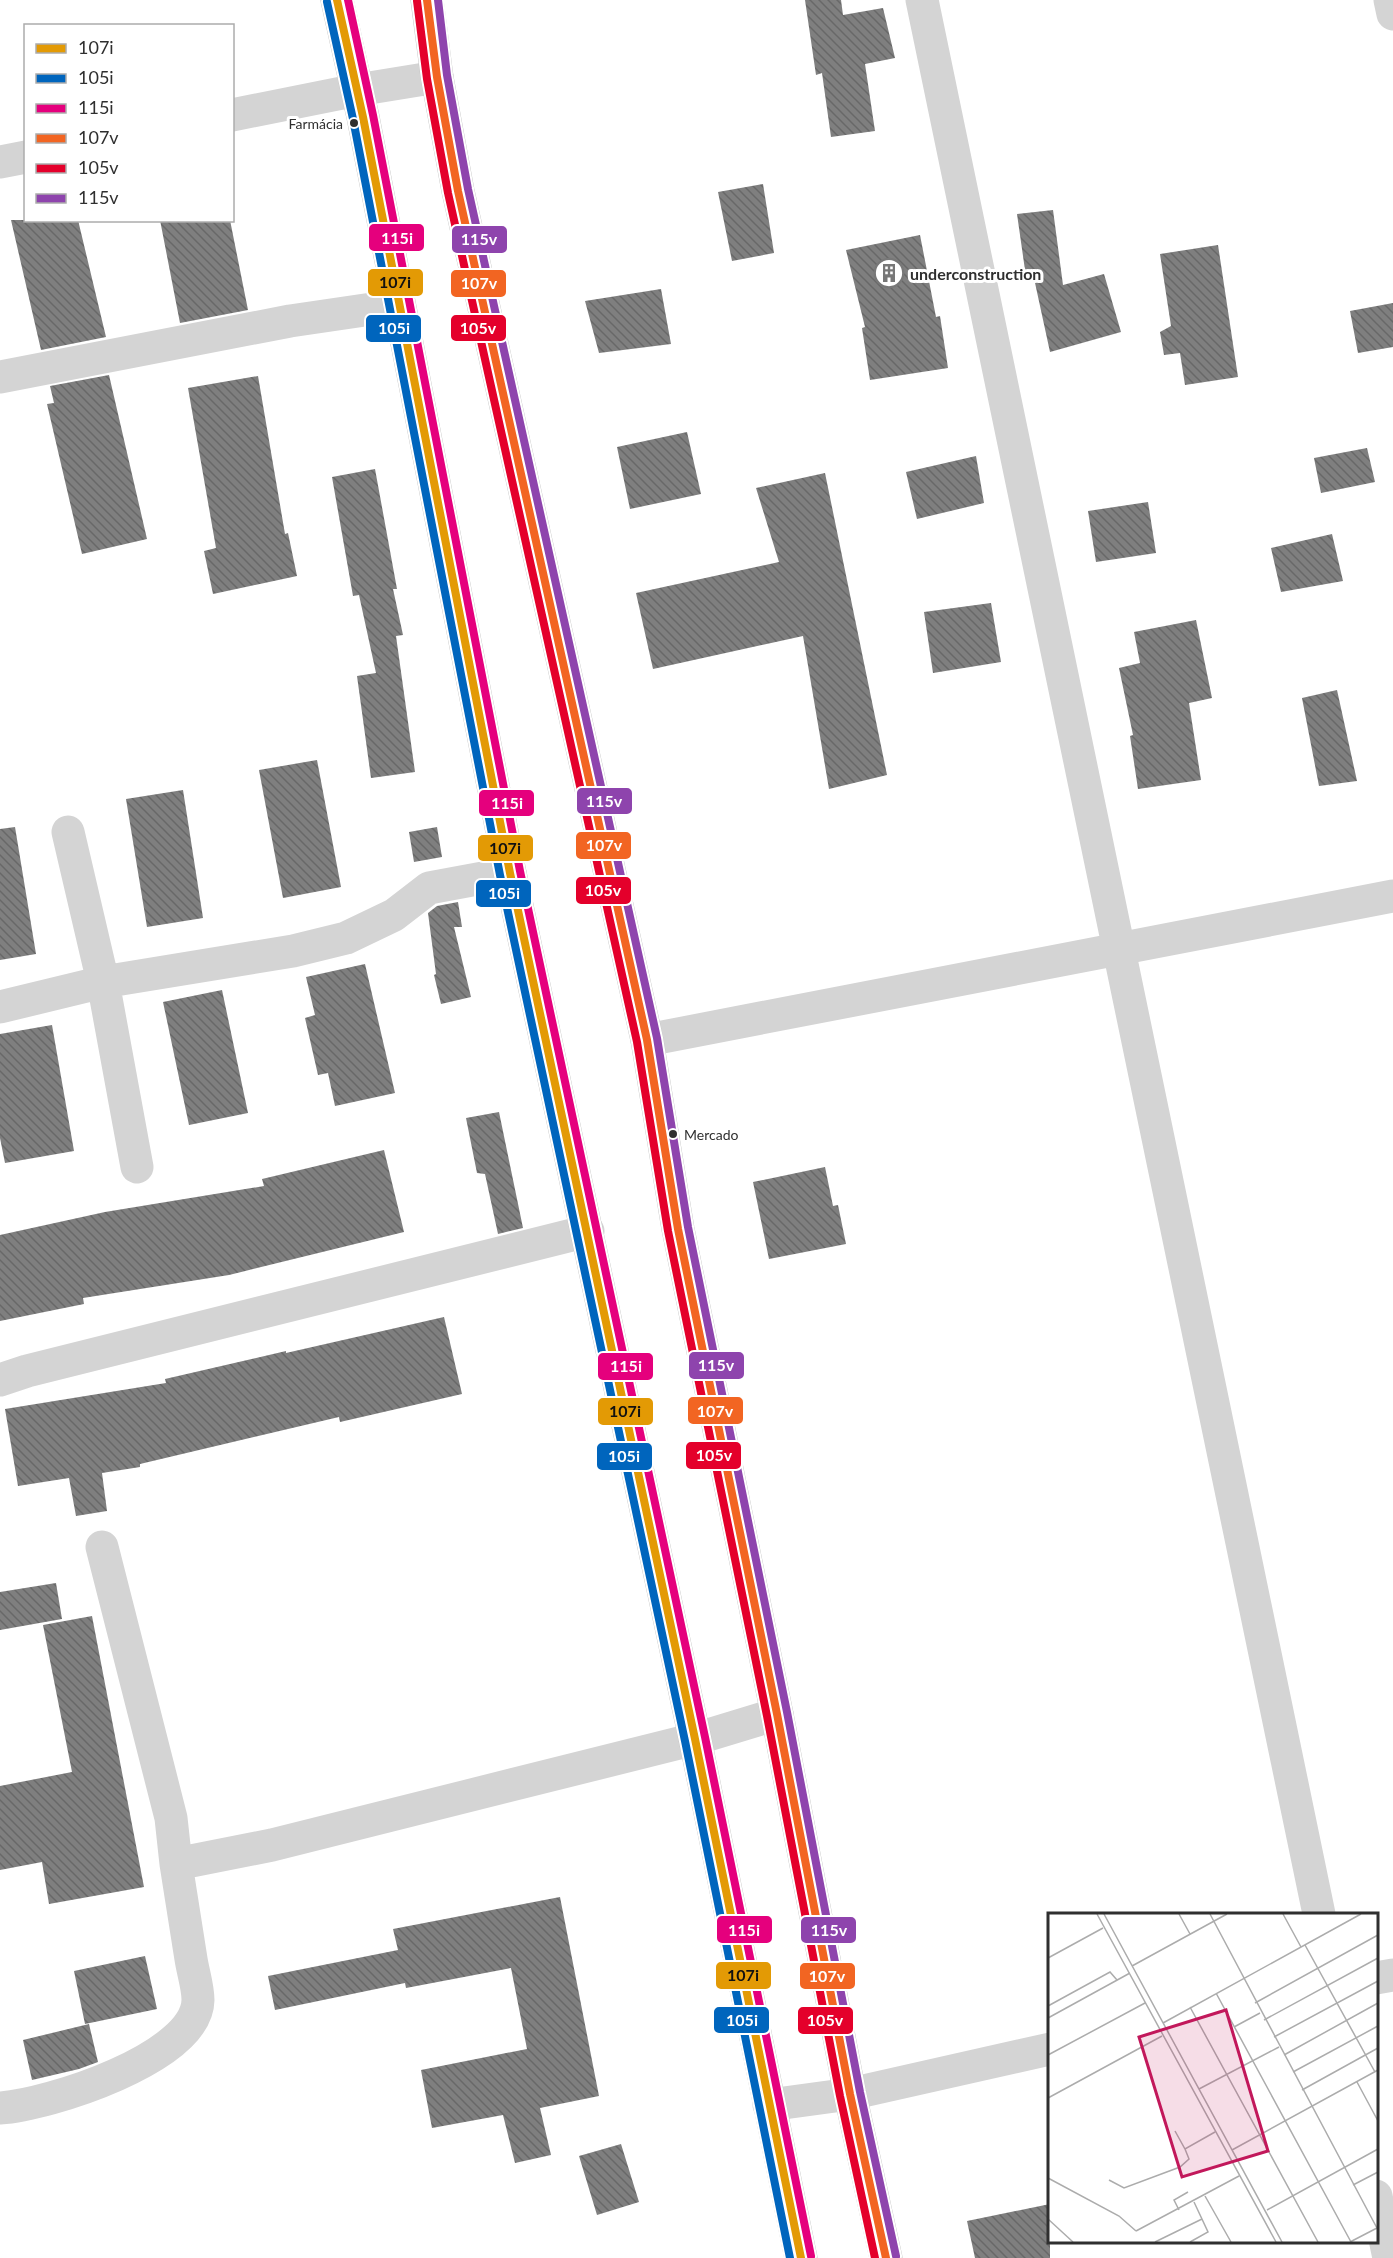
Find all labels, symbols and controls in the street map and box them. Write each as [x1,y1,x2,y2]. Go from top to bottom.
legend [24,24,234,222]
text: 107i [78,36,114,58]
text: 105i [78,66,114,88]
text: 115i [78,96,114,118]
place label: Farmácia [289,115,343,132]
marker: Farmácia [348,117,360,129]
text: 107v [78,126,119,148]
text: 105v [78,156,119,178]
text: 115v [78,186,119,208]
line badge: 115i [368,223,425,252]
line badge: 115v [451,225,508,254]
text: 115i [381,228,413,247]
text: 115v [461,229,498,248]
building icon: underconstruction [873,257,905,289]
place label: underconstruction [910,264,1041,283]
line badge: 107i [367,268,424,297]
line badge: 107v [450,269,507,298]
text: 107i [379,272,411,291]
text: 107v [461,273,498,292]
line badge: 105i [365,314,422,343]
line badge: 105v [450,314,507,342]
text: 105i [378,318,410,337]
text: 105v [460,318,497,337]
line badge: 115v [576,787,633,815]
line badge: 115i [478,789,535,817]
text: 115v [586,791,623,810]
text: 115i [491,793,523,812]
line badge: 107v [575,831,632,860]
line badge: 107i [477,834,534,862]
text: 107v [586,835,623,854]
text: 107i [489,838,521,857]
line badge: 105v [575,876,632,905]
line badge: 105i [475,879,532,908]
text: 105v [585,880,622,899]
text: 105i [488,883,520,902]
place label: Mercado [684,1126,738,1143]
marker: Mercado [667,1128,679,1140]
line badge: 115v [688,1351,745,1380]
line badge: 115i [597,1352,654,1381]
text: 115v [698,1355,735,1374]
text: 115i [610,1356,642,1375]
line badge: 107v [687,1396,744,1425]
line badge: 107i [597,1397,654,1426]
text: 107i [609,1401,641,1420]
text: 107v [697,1401,734,1420]
line badge: 105v [685,1441,742,1470]
line badge: 105i [596,1442,653,1471]
text: 105v [696,1445,733,1464]
text: 105i [608,1446,640,1465]
inset map [1048,1913,1378,2243]
line badge: 115i [716,1915,773,1944]
line badge: 115v [800,1916,857,1944]
text: 115i [728,1920,760,1939]
text: 115v [811,1920,848,1939]
line badge: 107i [715,1961,772,1990]
line badge: 107v [799,1962,856,1990]
text: 107i [727,1965,759,1984]
text: 107v [809,1966,846,1985]
line badge: 105i [713,2006,770,2034]
line badge: 105v [797,2006,854,2035]
text: 105i [726,2010,758,2029]
text: 105v [807,2010,844,2029]

